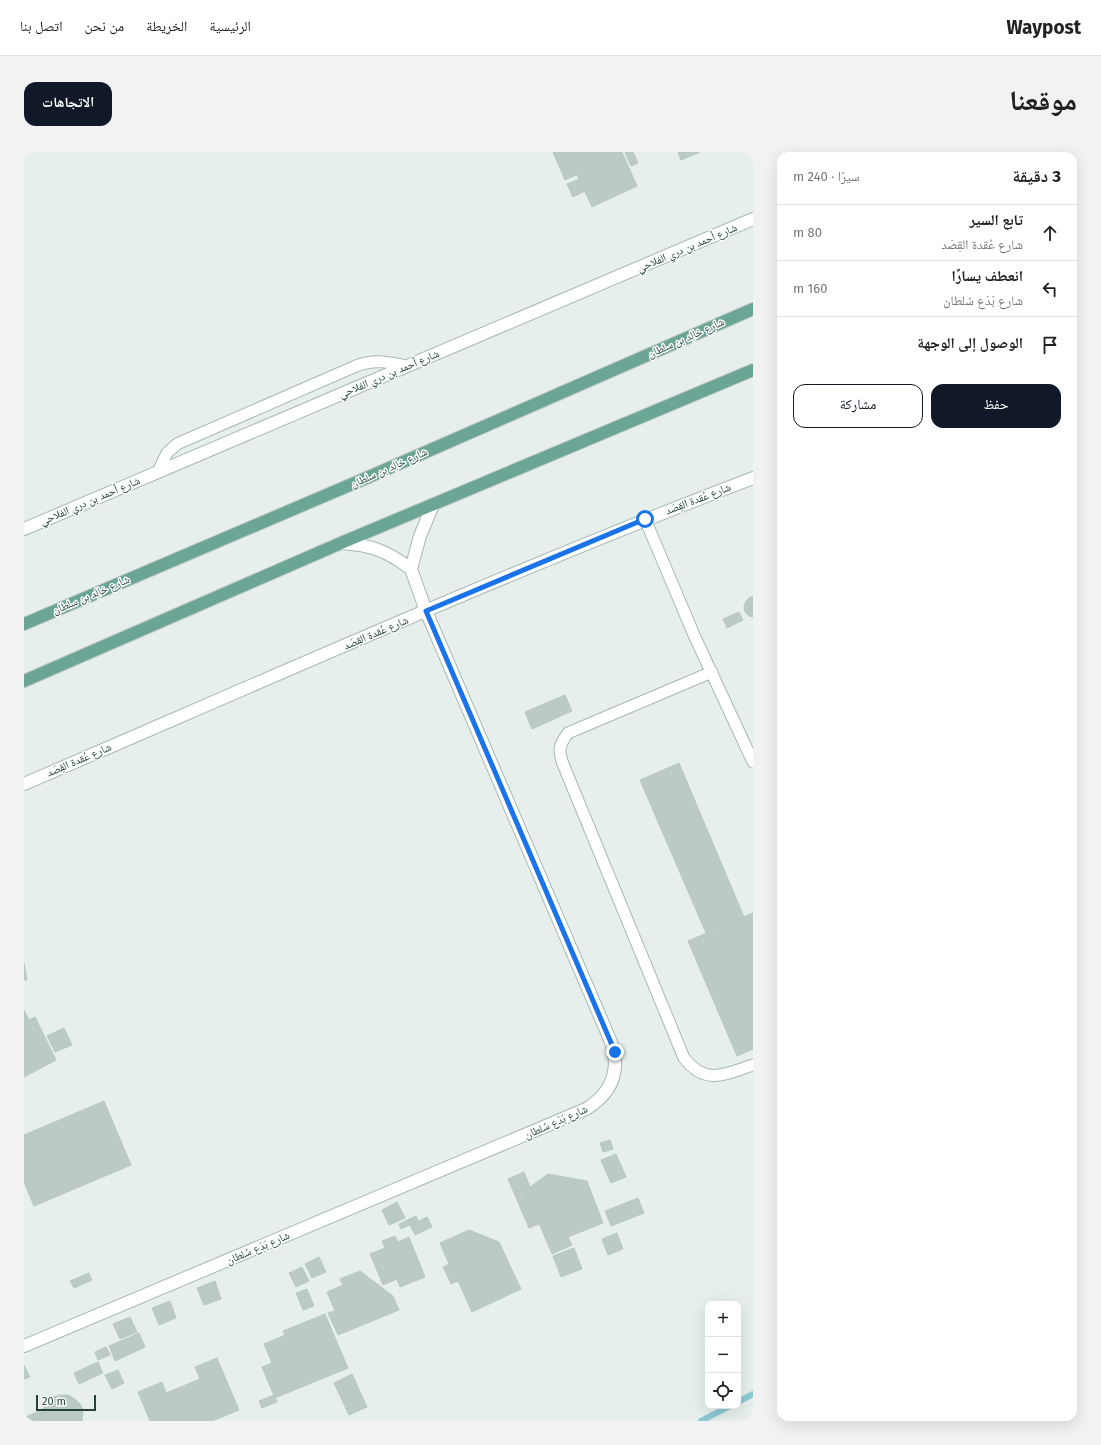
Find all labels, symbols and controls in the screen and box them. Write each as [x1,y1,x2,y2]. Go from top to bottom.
text: Waypost [1007,16,1081,39]
text: اتصل بنا [20,18,63,35]
text: من نحن [85,18,124,35]
text: الخريطة [146,18,187,35]
text: الرئيسية [209,18,251,35]
button: الاتجاهات [24,82,112,126]
text: موقعنا [1009,84,1077,117]
text: 3 دقيقة [1012,166,1061,187]
text: سيرًا · 240 m [793,169,859,184]
text: تابع السير [969,211,1023,229]
street label: شارع أحمد بن دري الفلاحي [635,220,740,277]
icon: ahead [1039,222,1061,244]
text: 80 m [793,225,822,240]
text: شارع عُقدة القِصَد [941,237,1023,252]
text: انعطف يسارًا [951,267,1023,285]
icon: left [1039,278,1061,300]
text: 160 m [793,281,827,296]
text: شارع بَدَع سُلطان [943,293,1023,308]
street label: شارع خالِد بن سلطان [646,315,726,361]
text: الوصول إلى الوجهة [917,334,1023,352]
icon: arrive [1039,334,1061,356]
street label: شارع أحمد بن دري الفلاحي [337,346,442,403]
button: مشاركة [793,384,923,428]
button: حفظ [931,384,1061,428]
street label: شارع خالِد بن سلطان [349,445,429,491]
street label: شارع أحمد بن دري الفلاحي [38,473,143,530]
street label: شارع عُقدة القِصَد [663,481,733,517]
route start [636,510,654,528]
street label: شارع خالِد بن سلطان [50,573,132,617]
street label: شارع عُقدة القِصَد [342,613,410,653]
street label: شارع عُقدة القِصَد [45,740,113,780]
route end [606,1043,624,1061]
street label: شارع بَدَع سُلطان [522,1102,590,1142]
street label: شارع بَدَع سُلطان [224,1229,292,1267]
map controls [705,1301,741,1409]
button: + [705,1301,741,1337]
button: − [705,1337,741,1373]
button: locate [705,1373,741,1409]
scale bar [36,1393,96,1412]
text: 20 m [42,1395,66,1408]

